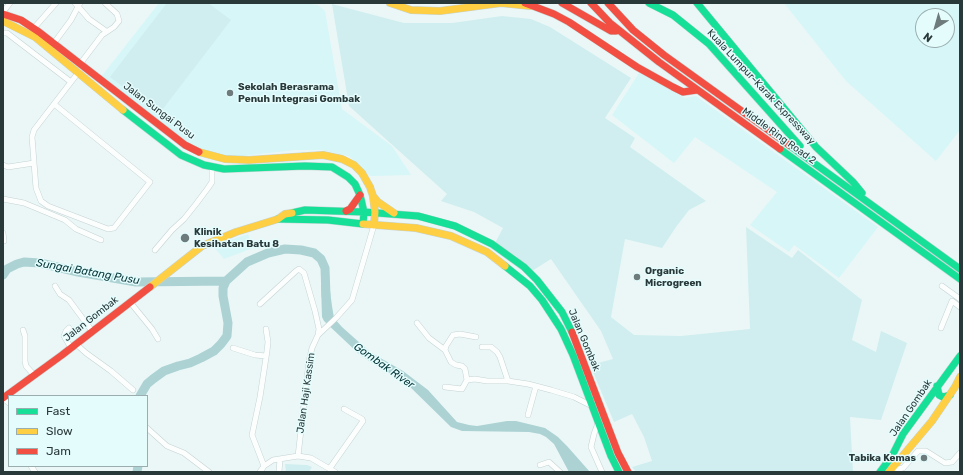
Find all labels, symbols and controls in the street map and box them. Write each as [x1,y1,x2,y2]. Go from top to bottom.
north arrow [915,8,955,48]
street label: Kuala Lumpur–Karak Expressway [704,27,818,147]
text: N [921,30,935,45]
street label: Jalan Sungai Pusu [121,80,197,142]
place label: Sekolah Berasrama Penuh Integrasi Gombak [238,81,360,104]
marker: Sekolah Berasrama Penuh Integrasi Gombak [225,88,235,98]
street label: Middle Ring Road 2 [740,105,818,167]
place label: Klinik Kesihatan Batu 8 [194,226,279,250]
marker: Klinik Kesihatan Batu 8 [179,232,191,244]
water label: Sungai Batang Pusu [35,256,141,288]
place label: Organic Microgreen [645,265,702,288]
marker: Organic Microgreen [632,272,642,282]
street label: Jalan Gombak [61,294,121,344]
street label: Jalan Gombak [566,307,602,373]
water label: Gombak River [351,340,417,392]
street label: Jalan Haji Kassim [294,352,318,434]
street label: Jalan Gombak [887,377,935,439]
legend [8,395,148,467]
text: Fast [46,404,70,418]
text: Slow [46,424,73,438]
text: Jam [46,444,71,458]
place label: Tabika Kemas [849,452,916,464]
marker: Tabika Kemas [919,453,929,463]

